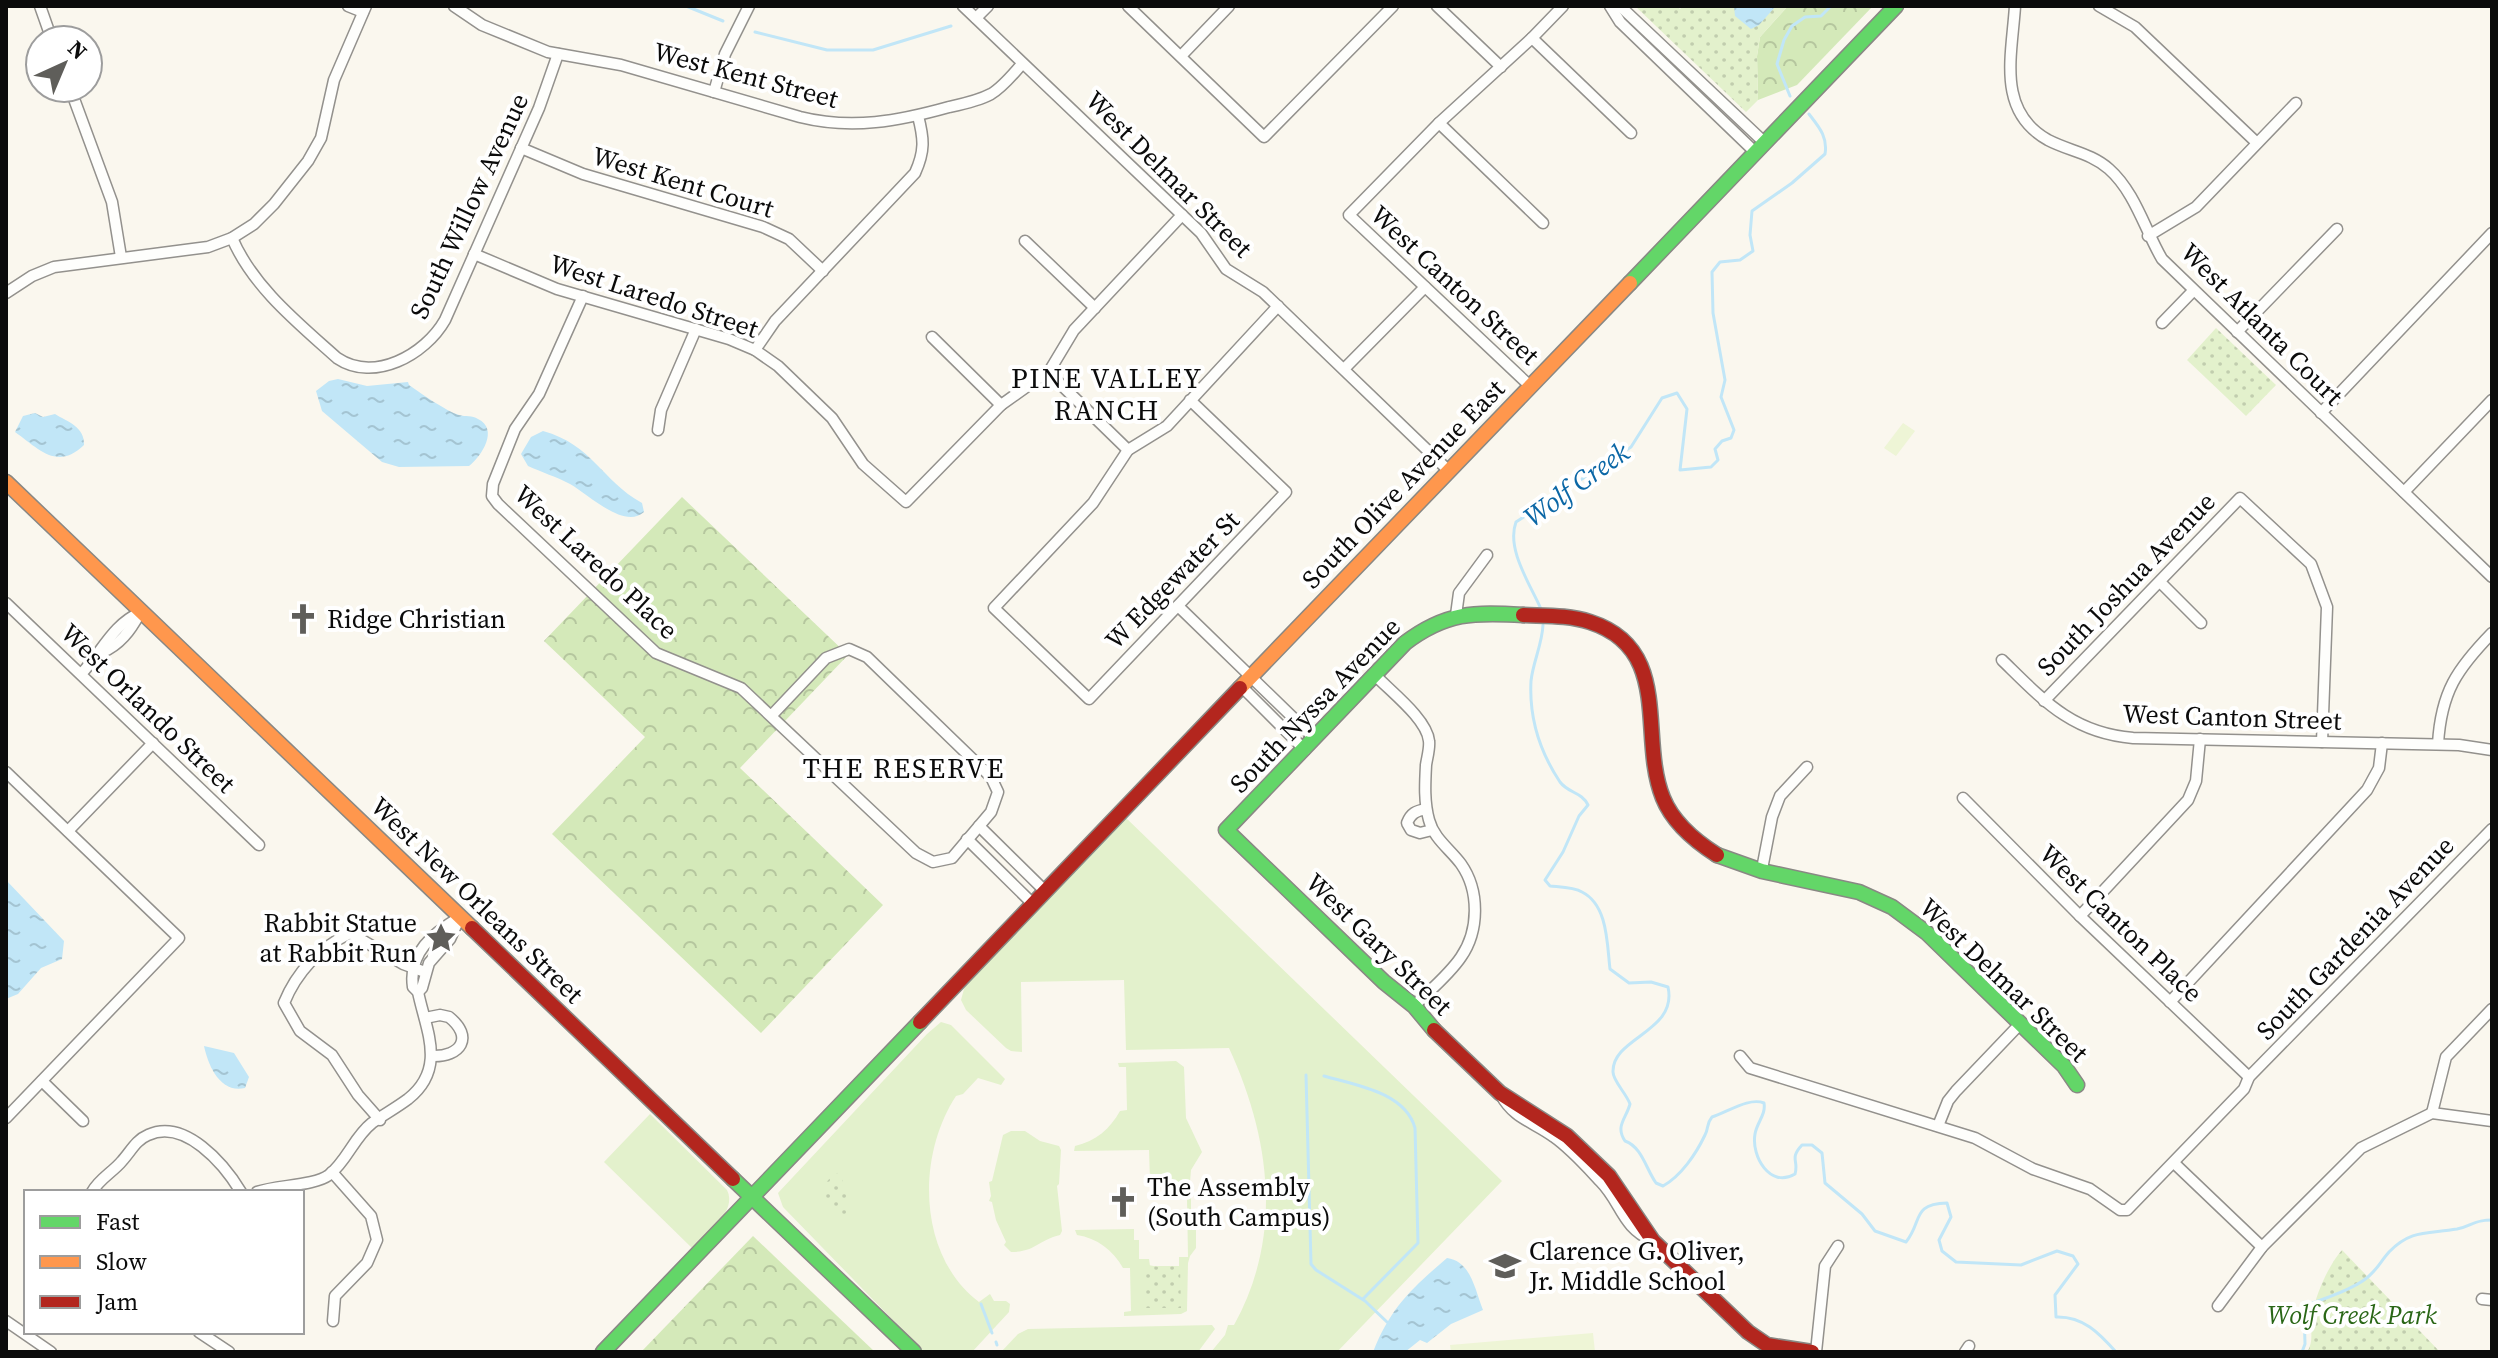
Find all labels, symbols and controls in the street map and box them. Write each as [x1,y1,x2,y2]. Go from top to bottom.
north arrow [24,24,104,104]
text: N [62,33,94,66]
street label: West Kent Street [650,33,843,117]
street label: West Delmar Street [1078,83,1261,266]
street label: South Willow Avenue [401,87,537,325]
street label: West Kent Court [588,137,779,227]
street label: West Canton Street [1363,197,1548,373]
street label: West Atlanta Court [2173,235,2352,414]
street label: West Laredo Street [545,245,763,347]
district label: PINE VALLEY RANCH [1011,359,1203,429]
street label: South Olive Avenue East [1293,371,1513,597]
water label: Wolf Creek [1515,432,1637,535]
street label: West Laredo Place [506,477,686,647]
street label: South Joshua Avenue [2029,484,2223,684]
street label: W Edgewater St [1097,503,1248,657]
place label: Ridge Christian [327,601,506,637]
church icon: Ridge Christian [286,602,320,636]
street label: South Nyssa Avenue [1222,609,1408,801]
street label: West Orlando Street [53,615,244,801]
street label: West Canton Street [2122,695,2343,739]
district label: THE RESERVE [803,749,1005,787]
street label: West New Orleans Street [363,789,592,1012]
street label: South Gardenia Avenue [2248,828,2462,1048]
street label: West Canton Place [2032,836,2210,1010]
street label: West Gary Street [1298,865,1461,1024]
street label: West Delmar Street [1912,890,2097,1071]
place label: Rabbit Statue at Rabbit Run [260,905,417,971]
place icon: Rabbit Statue at Rabbit Run [424,921,458,955]
place label: The Assembly (South Campus) [1147,1169,1331,1235]
church icon: The Assembly (South Campus) [1106,1185,1140,1219]
legend [24,1190,304,1334]
text: Fast [96,1205,140,1238]
place label: Clarence G. Oliver, Jr. Middle School [1528,1233,1745,1299]
text: Slow [96,1245,147,1278]
school or university icon: Clarence G. Oliver, Jr. Middle School [1488,1249,1522,1283]
text: Jam [95,1285,138,1318]
park label: Wolf Creek Park [2267,1297,2437,1333]

